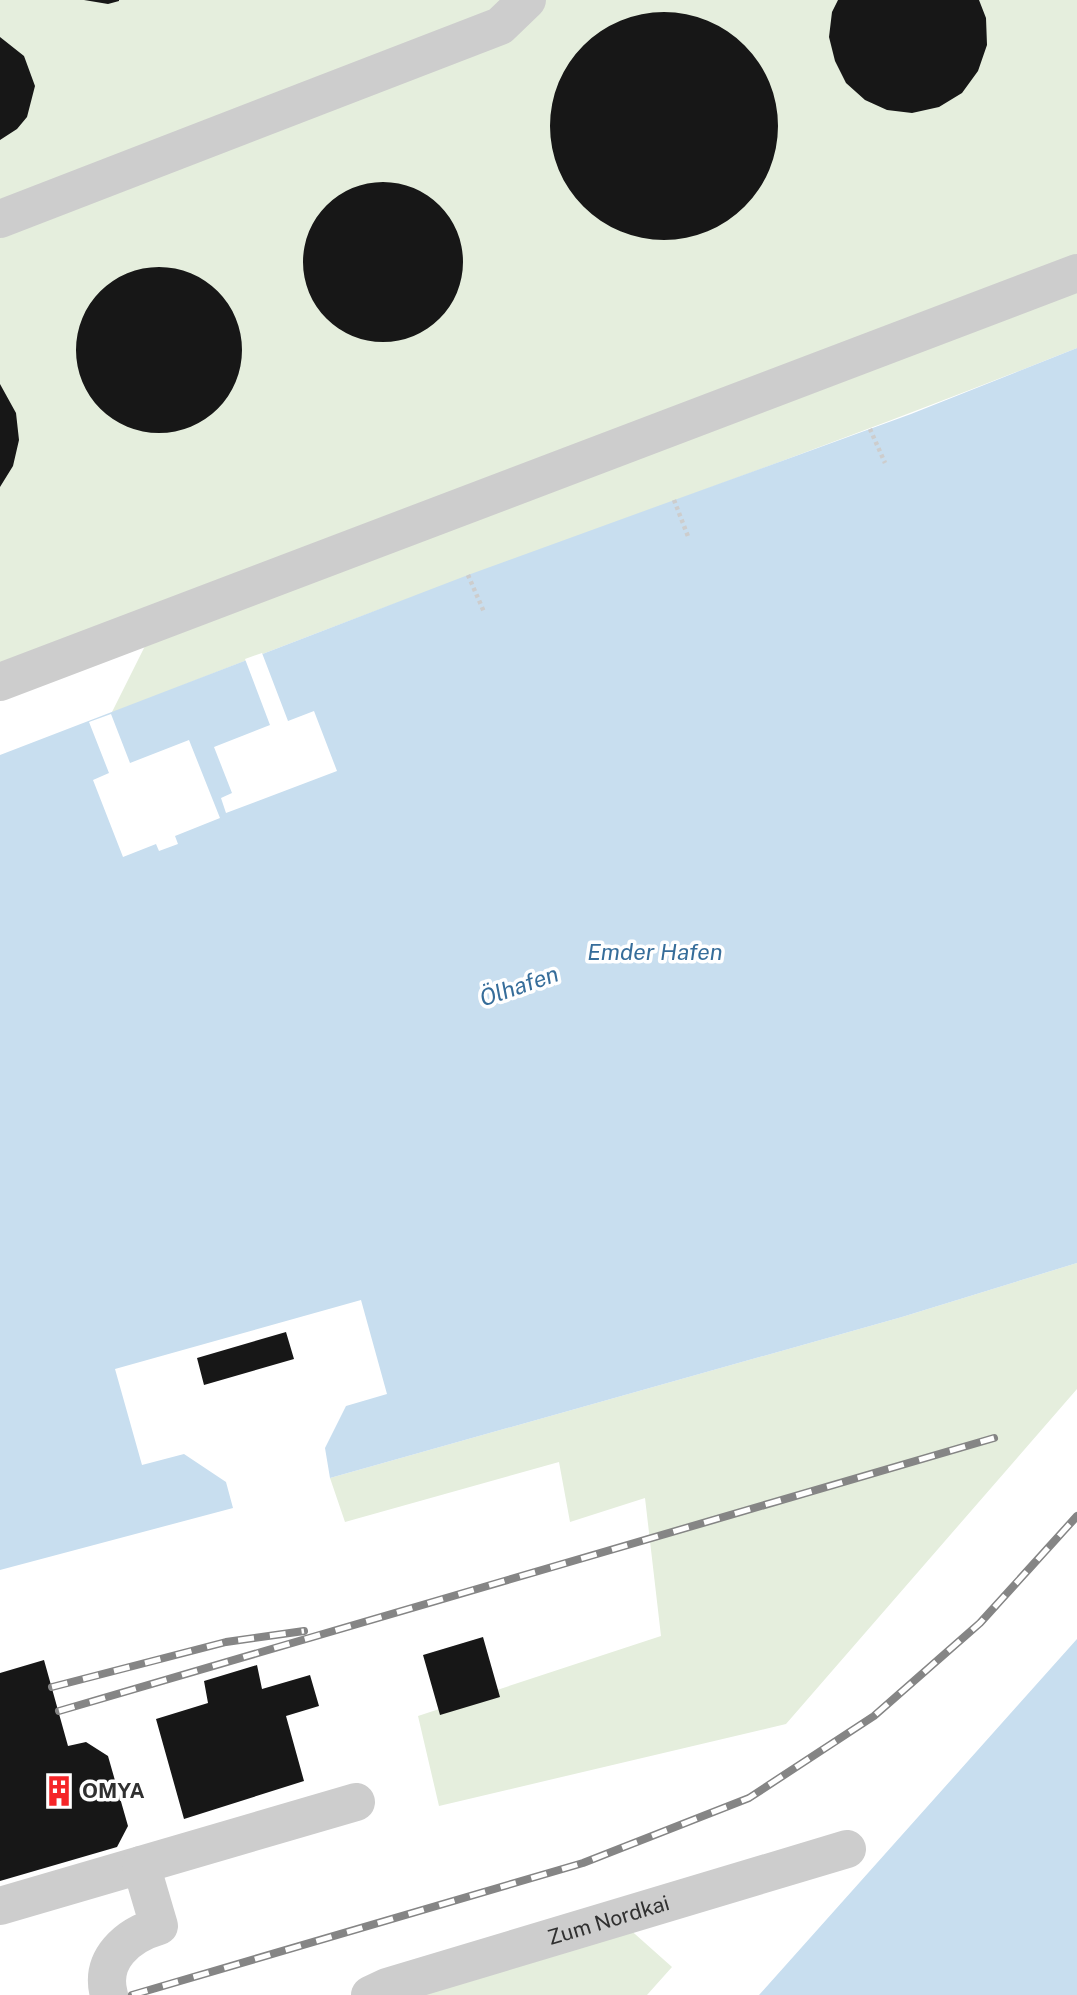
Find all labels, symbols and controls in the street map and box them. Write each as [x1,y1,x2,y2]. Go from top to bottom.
water label: Emder Hafen [587,938,723,965]
water label: Ölhafen [476,959,562,1012]
building icon: OMYA [42,1774,76,1808]
place label: OMYA [82,1778,145,1803]
street label: Zum Nordkai [545,1890,672,1950]

